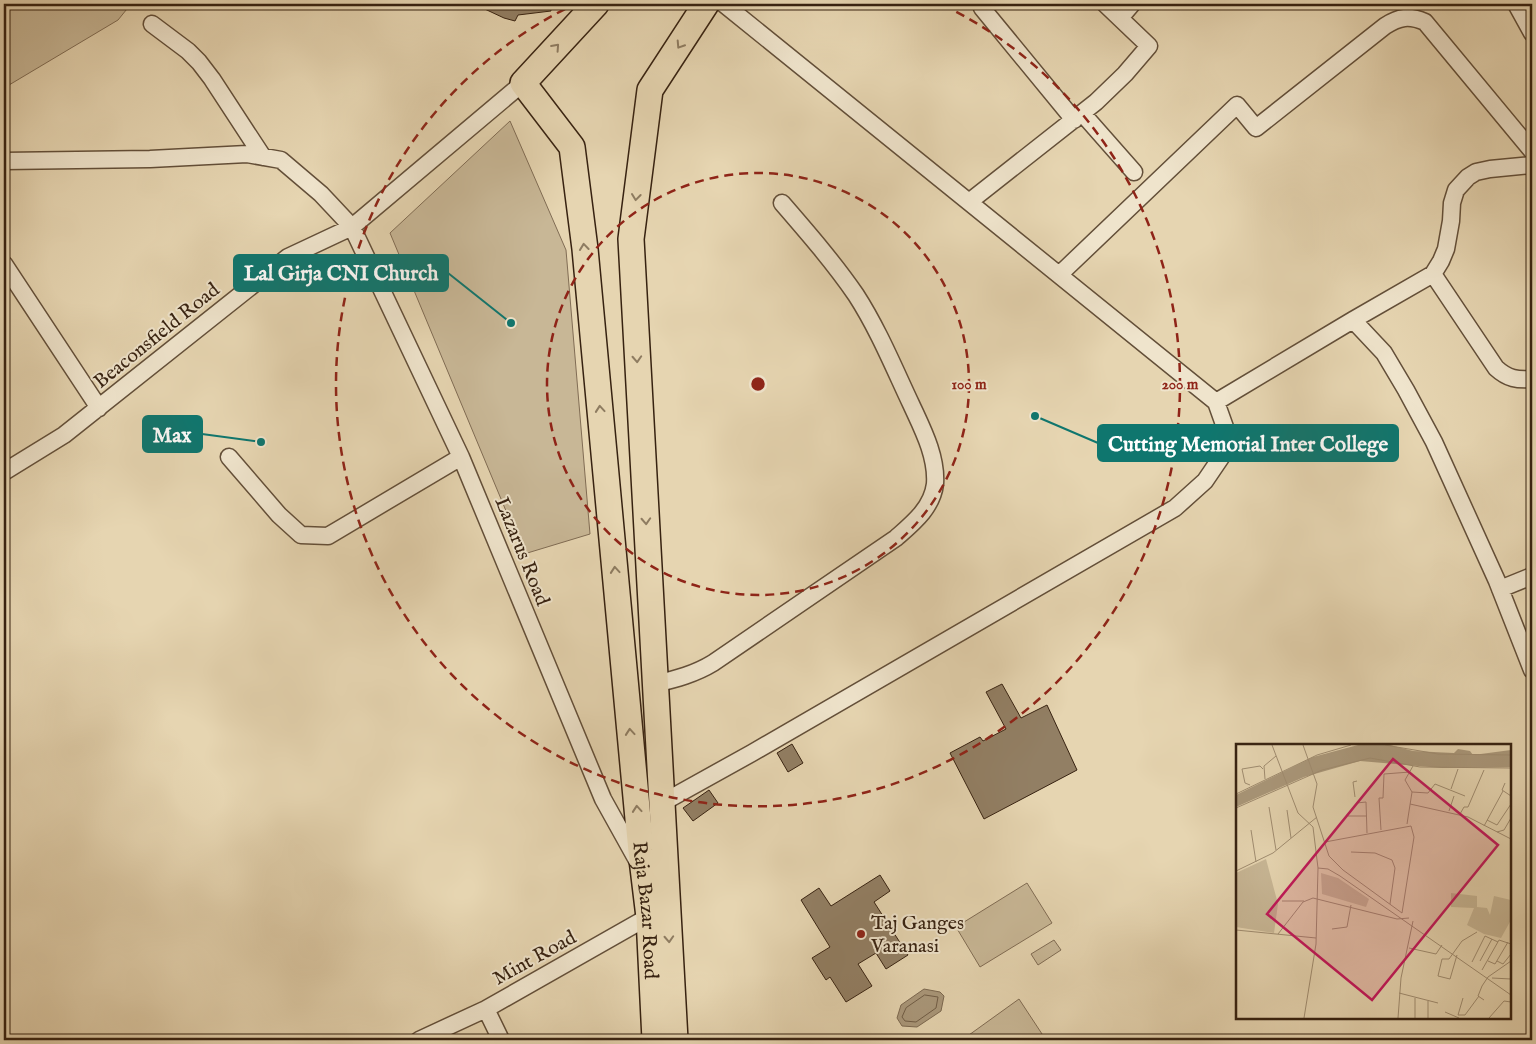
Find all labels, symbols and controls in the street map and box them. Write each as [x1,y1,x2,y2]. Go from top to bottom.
one-way arrow [676,39,686,48]
one-way arrow [550,44,559,53]
one-way arrow [631,194,642,202]
one-way arrow [579,242,590,250]
callout: Lal Girja CNI Church [234,255,448,291]
text: Lal Girja CNI Church [244,261,439,288]
street label: Beaconsfield Road [89,278,225,394]
one-way arrow [632,355,643,363]
centre of rings [749,375,767,393]
text: 100 m [951,375,987,394]
text: 200 m [1162,375,1199,394]
one-way arrow [595,404,606,412]
callout: Max [143,416,202,452]
text: Max [152,423,192,450]
callout: Cutting Memorial Inter College [1098,425,1398,461]
text: Cutting Memorial Inter College [1108,432,1388,459]
street label: Lazarus Road [488,494,555,610]
one-way arrow [641,518,652,526]
one-way arrow [610,566,621,574]
one-way arrow [625,728,636,736]
inset map [1236,744,1511,1019]
one-way arrow [632,805,643,813]
street label: Raja Bazar Road [626,840,663,980]
place label: Taj Ganges Varanasi [870,911,964,959]
street label: Mint Road [489,925,581,991]
marker: Taj Ganges Varanasi [855,928,867,940]
one-way arrow [664,936,675,944]

